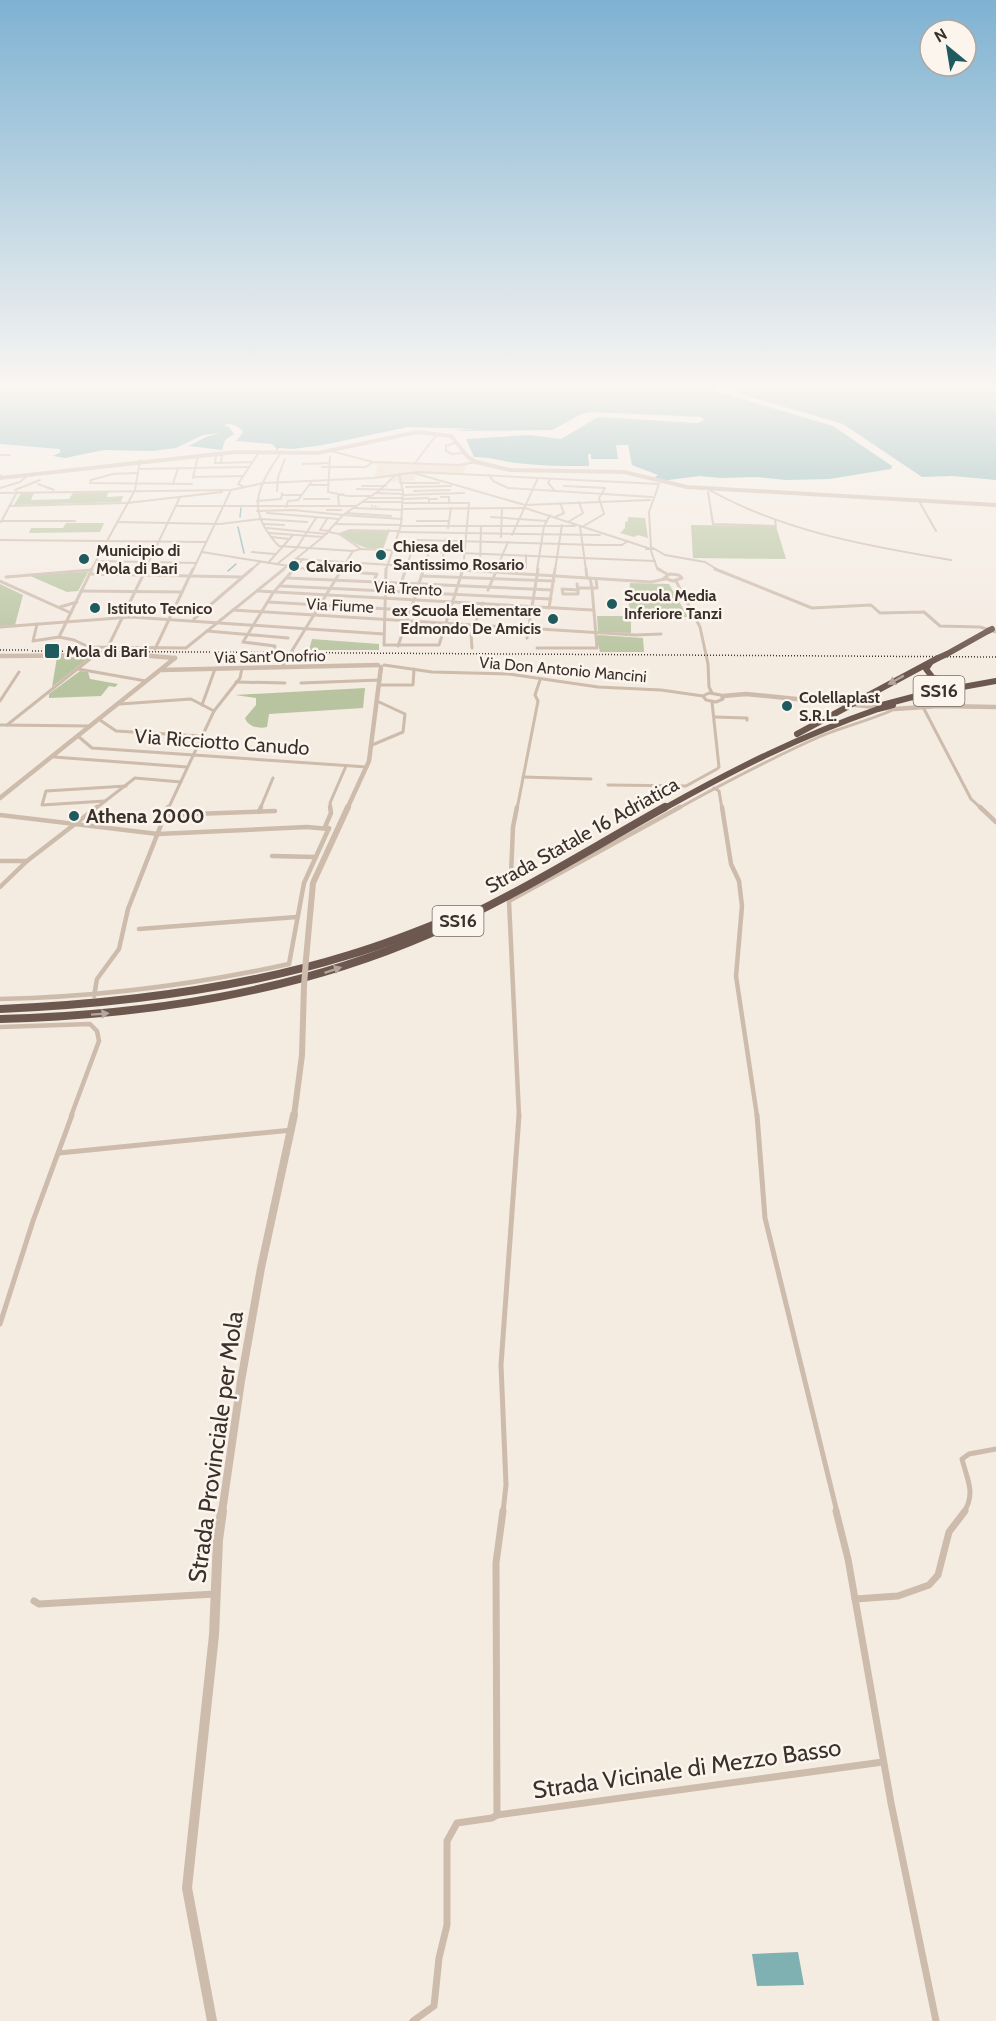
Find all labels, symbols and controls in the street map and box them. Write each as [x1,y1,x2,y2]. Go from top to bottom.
north arrow [918,18,978,78]
text: N [931,24,950,46]
place label: Chiesa del Santissimo Rosario [393,537,524,574]
place label: Municipio di Mola di Bari [96,541,180,578]
marker: Chiesa del Santissimo Rosario [374,548,388,562]
marker: Municipio di Mola di Bari [77,552,91,566]
place label: Calvario [306,557,362,576]
marker: Calvario [287,559,301,573]
street label: Via Trento [373,577,443,600]
place label: Scuola Media Inferiore Tanzi [624,586,722,623]
street label: Via Fiume [306,594,374,617]
marker: Scuola Media Inferiore Tanzi [605,597,619,611]
place label: Istituto Tecnico [107,599,212,618]
marker: Istituto Tecnico [88,601,102,615]
place label: ex Scuola Elementare Edmondo De Amicis [392,601,541,638]
marker: ex Scuola Elementare Edmondo De Amicis [546,612,560,626]
marker: Mola di Bari [43,642,61,660]
place label: Mola di Bari [66,642,148,661]
street label: Via Sant'Onofrio [214,646,326,667]
street label: Via Don Antonio Mancini [478,653,647,686]
one-way arrow [887,675,904,685]
road number: SS16 [914,676,964,706]
place label: Colellaplast S.R.L. [799,688,881,725]
marker: Colellaplast S.R.L. [780,699,794,713]
street label: Via Ricciotto Canudo [134,724,310,760]
street label: Strada Statale 16 Adriatica [481,772,683,898]
place label: Athena 2000 [86,804,205,828]
marker: Athena 2000 [67,809,81,823]
road number: SS16 [432,906,484,936]
one-way arrow [324,965,342,974]
one-way arrow [91,1010,110,1019]
street label: Strada Provinciale per Mola [182,1309,249,1585]
street label: Strada Vicinale di Mezzo Basso [531,1733,843,1805]

